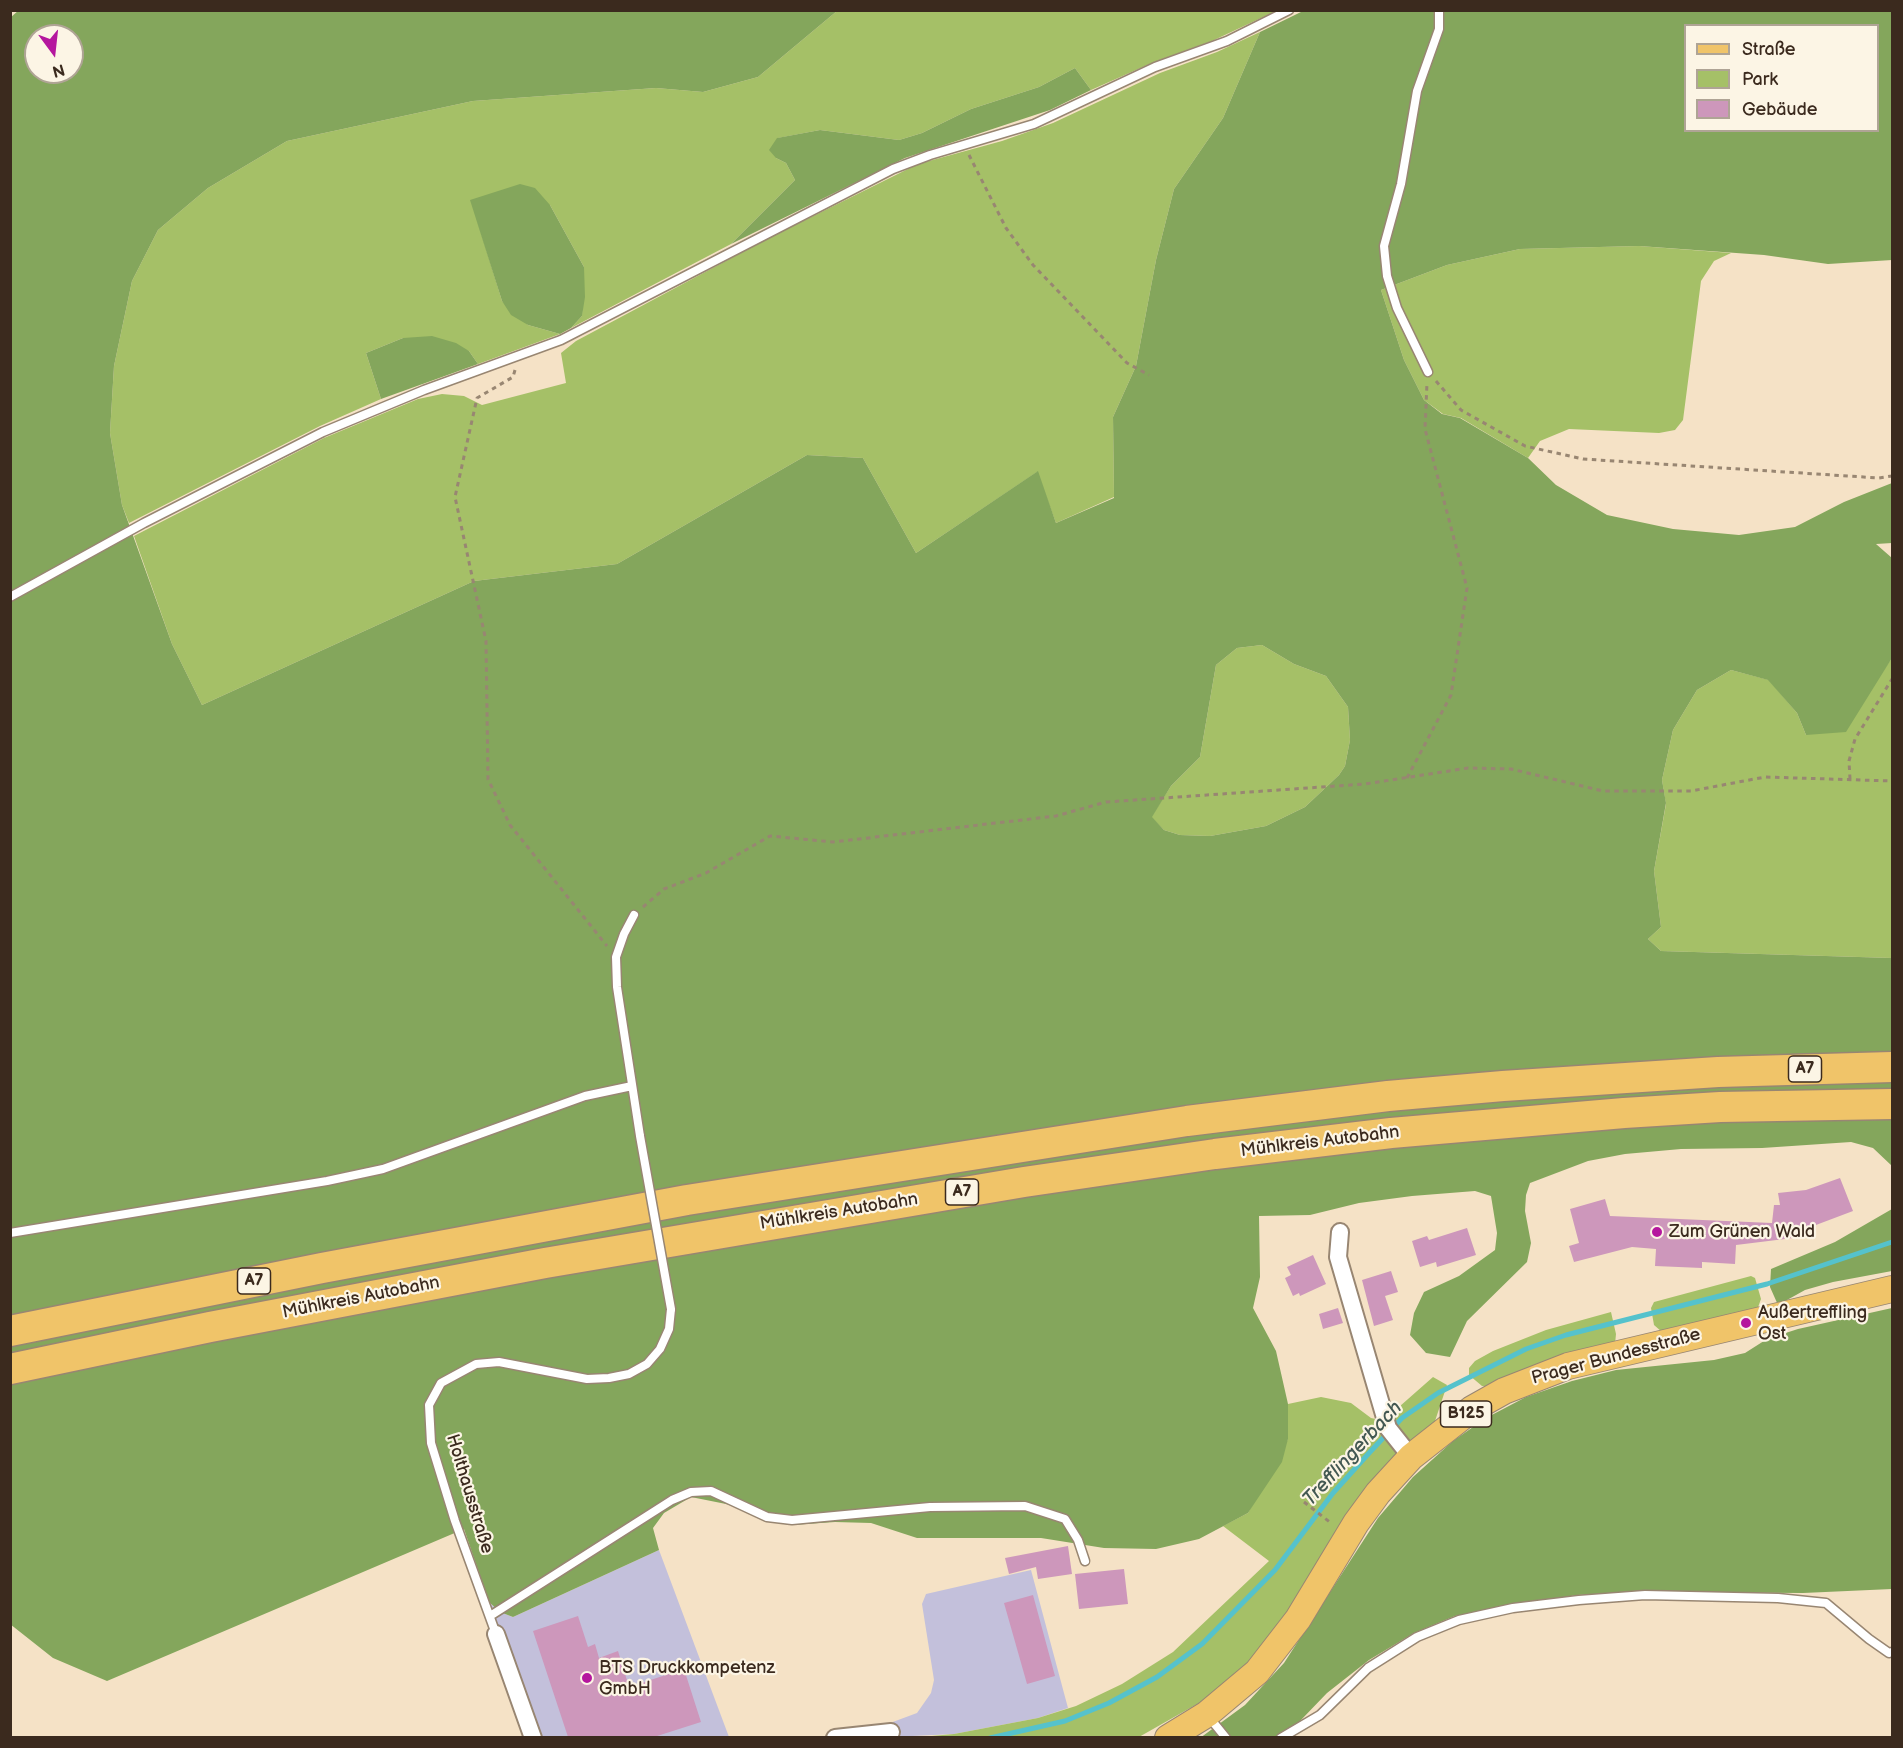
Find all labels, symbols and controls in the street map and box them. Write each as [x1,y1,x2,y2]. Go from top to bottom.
north arrow [24,24,84,84]
legend [1684,24,1879,132]
text: Straße [1742,39,1795,60]
text: N [50,59,67,81]
text: Park [1742,69,1778,90]
text: Gebäude [1742,99,1818,120]
road number: A7 [1788,1056,1822,1082]
street label: Mühlkreis Autobahn [1239,1122,1401,1162]
road number: A7 [946,1179,978,1205]
street label: Mühlkreis Autobahn [758,1189,920,1235]
place label: Zum Grünen Wald [1669,1221,1815,1243]
marker: Zum Grünen Wald [1650,1225,1664,1239]
road number: A7 [238,1268,270,1294]
street label: Mühlkreis Autobahn [281,1272,441,1324]
place label: Außertreffling Ost [1758,1302,1867,1344]
marker: Außertreffling Ost [1739,1316,1753,1330]
street label: Prager Bundesstraße [1529,1324,1703,1390]
water label: Trefflingerbach [1298,1397,1408,1511]
road number: B125 [1440,1401,1492,1427]
street label: Holthausstraße [441,1432,497,1556]
place label: BTS Druckkompetenz GmbH [599,1657,775,1700]
marker: BTS Druckkompetenz GmbH [580,1671,594,1685]

